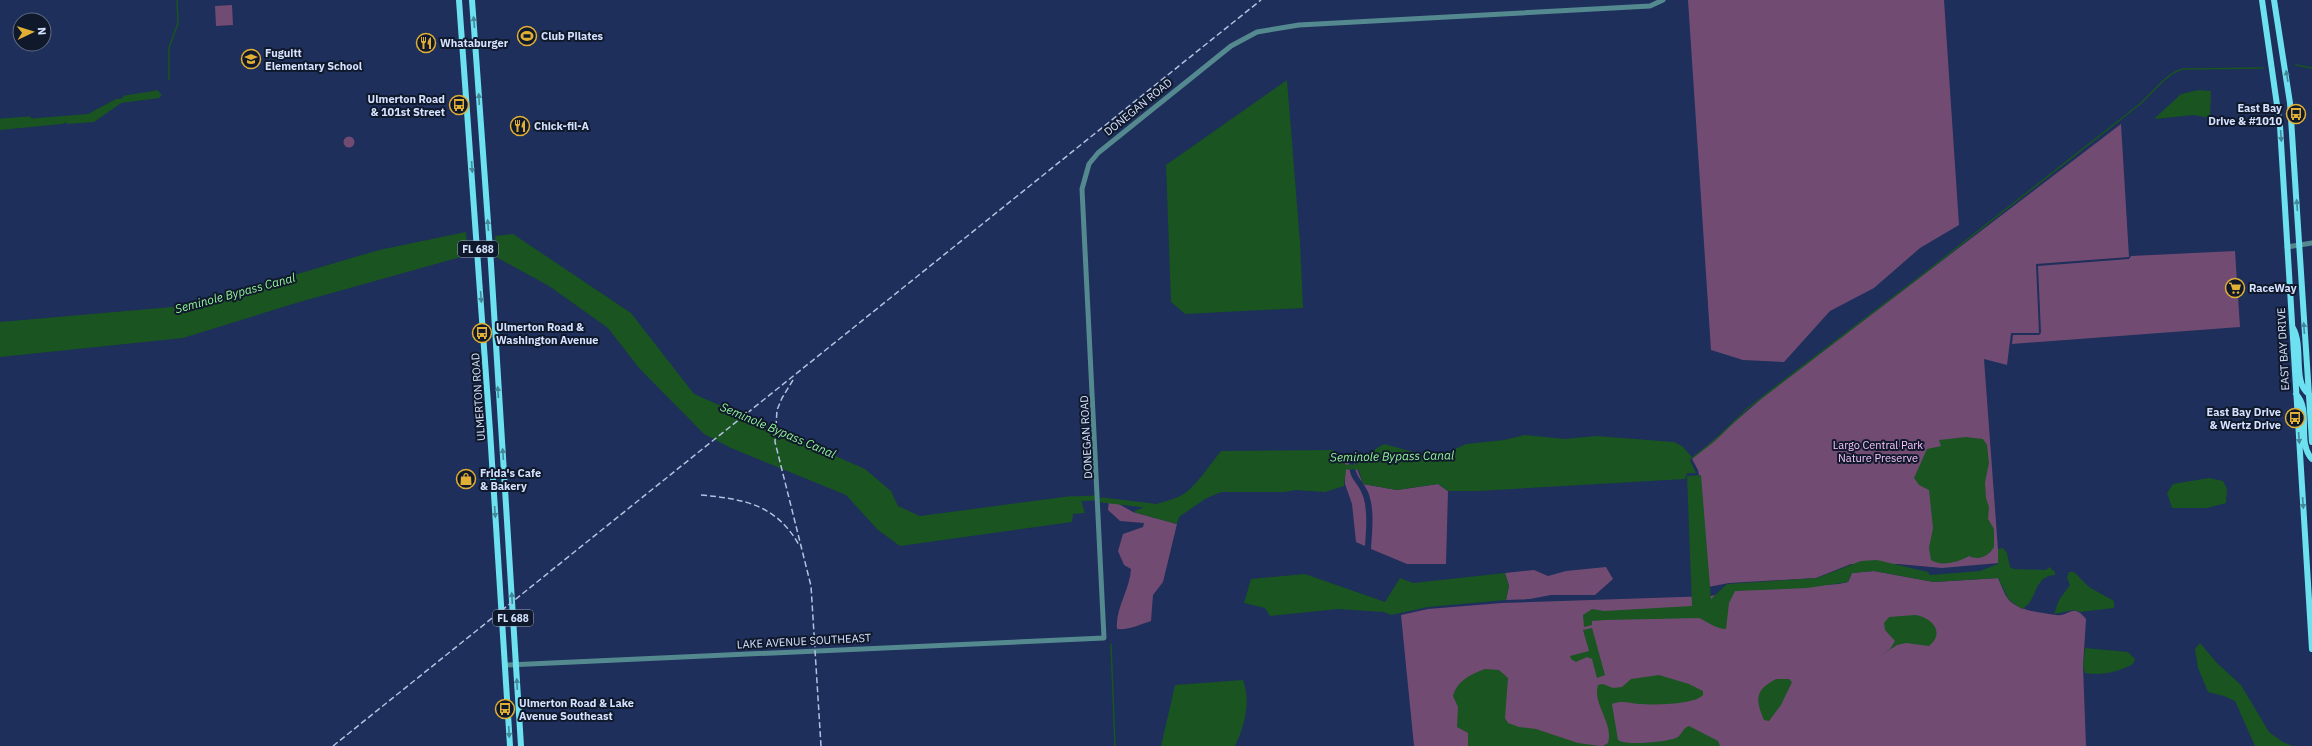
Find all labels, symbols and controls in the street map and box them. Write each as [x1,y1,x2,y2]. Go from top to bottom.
north arrow [12,12,52,52]
one-way arrow [470,15,477,28]
sports icon: Club Pilates [516,25,538,47]
text: N [35,27,49,36]
place label: Club Pilates [541,29,604,43]
restaurant icon: Whataburger [415,32,437,54]
place label: Whataburger [440,36,509,50]
place label: Fuguitt Elementary School [265,46,363,73]
school or university icon: Fuguitt Elementary School [240,48,262,70]
one-way arrow [2283,70,2289,82]
street label: DONEGAN ROAD [1101,75,1175,139]
place label: Ulmerton Road & 101st Street [368,92,445,119]
one-way arrow [476,93,483,105]
bus stop icon: Ulmerton Road & 101st Street [448,94,470,116]
place label: East Bay Drive & #1010 [2208,101,2282,128]
bus stop icon: East Bay Drive & #1010 [2285,103,2307,125]
restaurant icon: Chick-fil-A [509,115,531,137]
place label: Chick-fil-A [534,119,590,133]
one-way arrow [2277,130,2284,142]
one-way arrow [468,161,475,173]
one-way arrow [2294,198,2300,211]
one-way arrow [485,219,492,231]
road number: FL 688 [458,241,498,257]
water label: Seminole Bypass Canal [173,269,298,316]
supermarket icon: RaceWay [2224,277,2246,299]
place label: RaceWay [2249,281,2297,295]
one-way arrow [477,291,484,303]
street label: EAST BAY DRIVE [2274,307,2292,391]
place label: Ulmerton Road & Washington Avenue [496,320,599,347]
bus stop icon: Ulmerton Road & Washington Avenue [471,322,493,344]
one-way arrow [2301,322,2308,334]
street label: ULMERTON ROAD [468,352,488,442]
one-way arrow [495,386,502,398]
street label: DONEGAN ROAD [1077,395,1095,479]
water label: Seminole Bypass Canal [718,399,839,461]
place label: East Bay Drive & Wertz Drive [2207,405,2281,432]
bus stop icon: East Bay Drive & Wertz Drive [2284,407,2306,429]
one-way arrow [2295,432,2302,444]
park label: Largo Central Park Nature Preserve [1833,438,1923,465]
water label: Seminole Bypass Canal [1330,447,1455,465]
one-way arrow [499,448,506,460]
place label: Frida's Cafe & Bakery [480,466,541,493]
shop icon: Frida's Cafe & Bakery [455,468,477,490]
one-way arrow [2299,497,2306,509]
one-way arrow [492,506,499,518]
one-way arrow [509,591,515,604]
road number: FL 688 [493,610,533,626]
street label: LAKE AVENUE SOUTHEAST [737,630,872,652]
one-way arrow [514,678,521,690]
place label: Ulmerton Road & Lake Avenue Southeast [519,696,634,723]
bus stop icon: Ulmerton Road & Lake Avenue Southeast [494,698,516,720]
one-way arrow [506,726,512,739]

